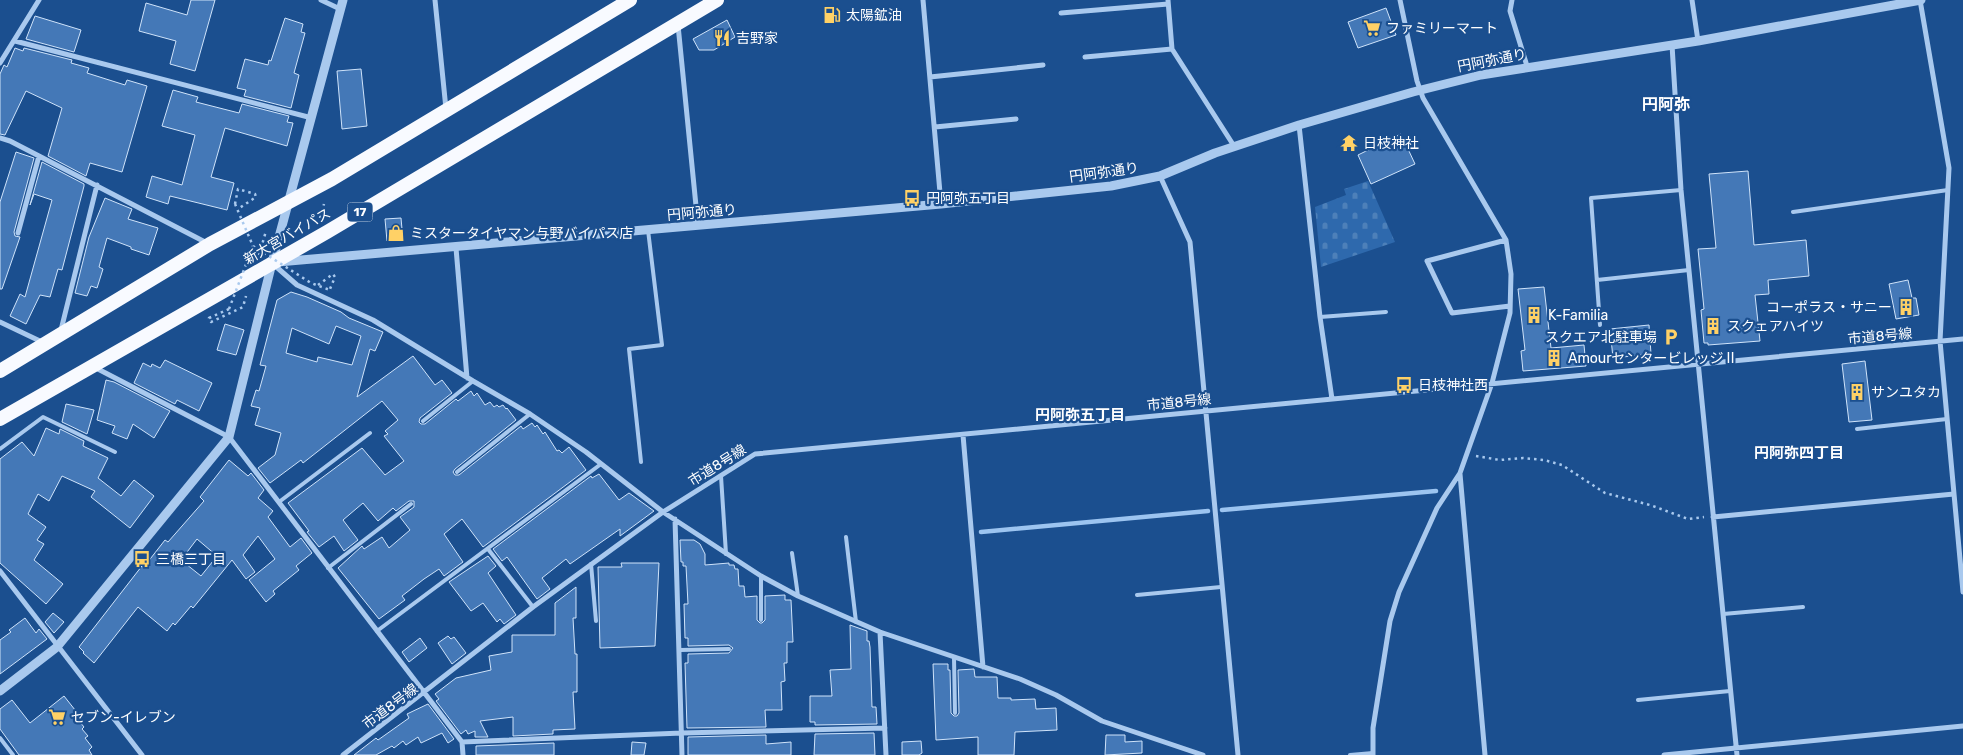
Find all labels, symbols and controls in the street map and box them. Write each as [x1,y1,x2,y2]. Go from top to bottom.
fuel station icon: 太陽鉱油 [822,5,842,25]
place label: 太陽鉱油 [846,7,902,24]
supermarket icon: ファミリーマート [1362,18,1382,38]
place label: ファミリーマート [1386,20,1498,37]
restaurant icon: 吉野家 [712,28,732,48]
place label: 吉野家 [736,30,778,47]
street label: 円阿弥通り [1456,45,1528,76]
district label: 円阿弥 [1642,95,1690,114]
temple icon: 日枝神社 [1339,133,1359,153]
place label: 日枝神社 [1363,135,1419,152]
street label: 円阿弥通り [1068,159,1140,186]
bus stop icon: 円阿弥五丁目 [902,188,922,208]
place label: 円阿弥五丁目 [926,190,1010,207]
street label: 円阿弥通り [666,201,738,224]
road number: 17 [348,202,372,222]
street label: 新大宮バイパス [241,205,334,268]
shop icon: ミスタータイヤマン与野バイパス店 [386,223,406,243]
place label: ミスタータイヤマン与野バイパス店 [410,225,633,242]
building icon: コーポラス・サニー [1896,297,1916,317]
place label: コーポラス・サニー [1766,299,1892,316]
building icon: K-Familia [1524,305,1544,325]
place label: K-Familia [1548,307,1608,324]
building icon: スクェアハイツ [1703,316,1723,336]
place label: スクェアハイツ [1727,318,1824,335]
street label: 市道8号線 [1847,325,1913,348]
parking icon: スクエア北駐車場 [1661,327,1681,347]
place label: スクエア北駐車場 [1545,329,1657,346]
building icon: AmourセンタービレッジⅡ [1544,348,1564,368]
place label: AmourセンタービレッジⅡ [1568,350,1738,367]
bus stop icon: 日枝神社西 [1394,375,1414,395]
place label: 日枝神社西 [1418,377,1488,394]
building icon: サンユタカ [1847,382,1867,402]
place label: サンユタカ [1871,384,1941,401]
street label: 市道8号線 [1146,391,1212,414]
district label: 円阿弥五丁目 [1035,406,1125,424]
street label: 市道8号線 [685,441,749,490]
district label: 円阿弥四丁目 [1754,444,1844,462]
bus stop icon: 三橋三丁目 [132,549,152,569]
place label: 三橋三丁目 [156,551,226,568]
street label: 市道8号線 [359,680,421,733]
supermarket icon: セブン-イレブン [47,707,67,727]
place label: セブン-イレブン [71,709,176,726]

